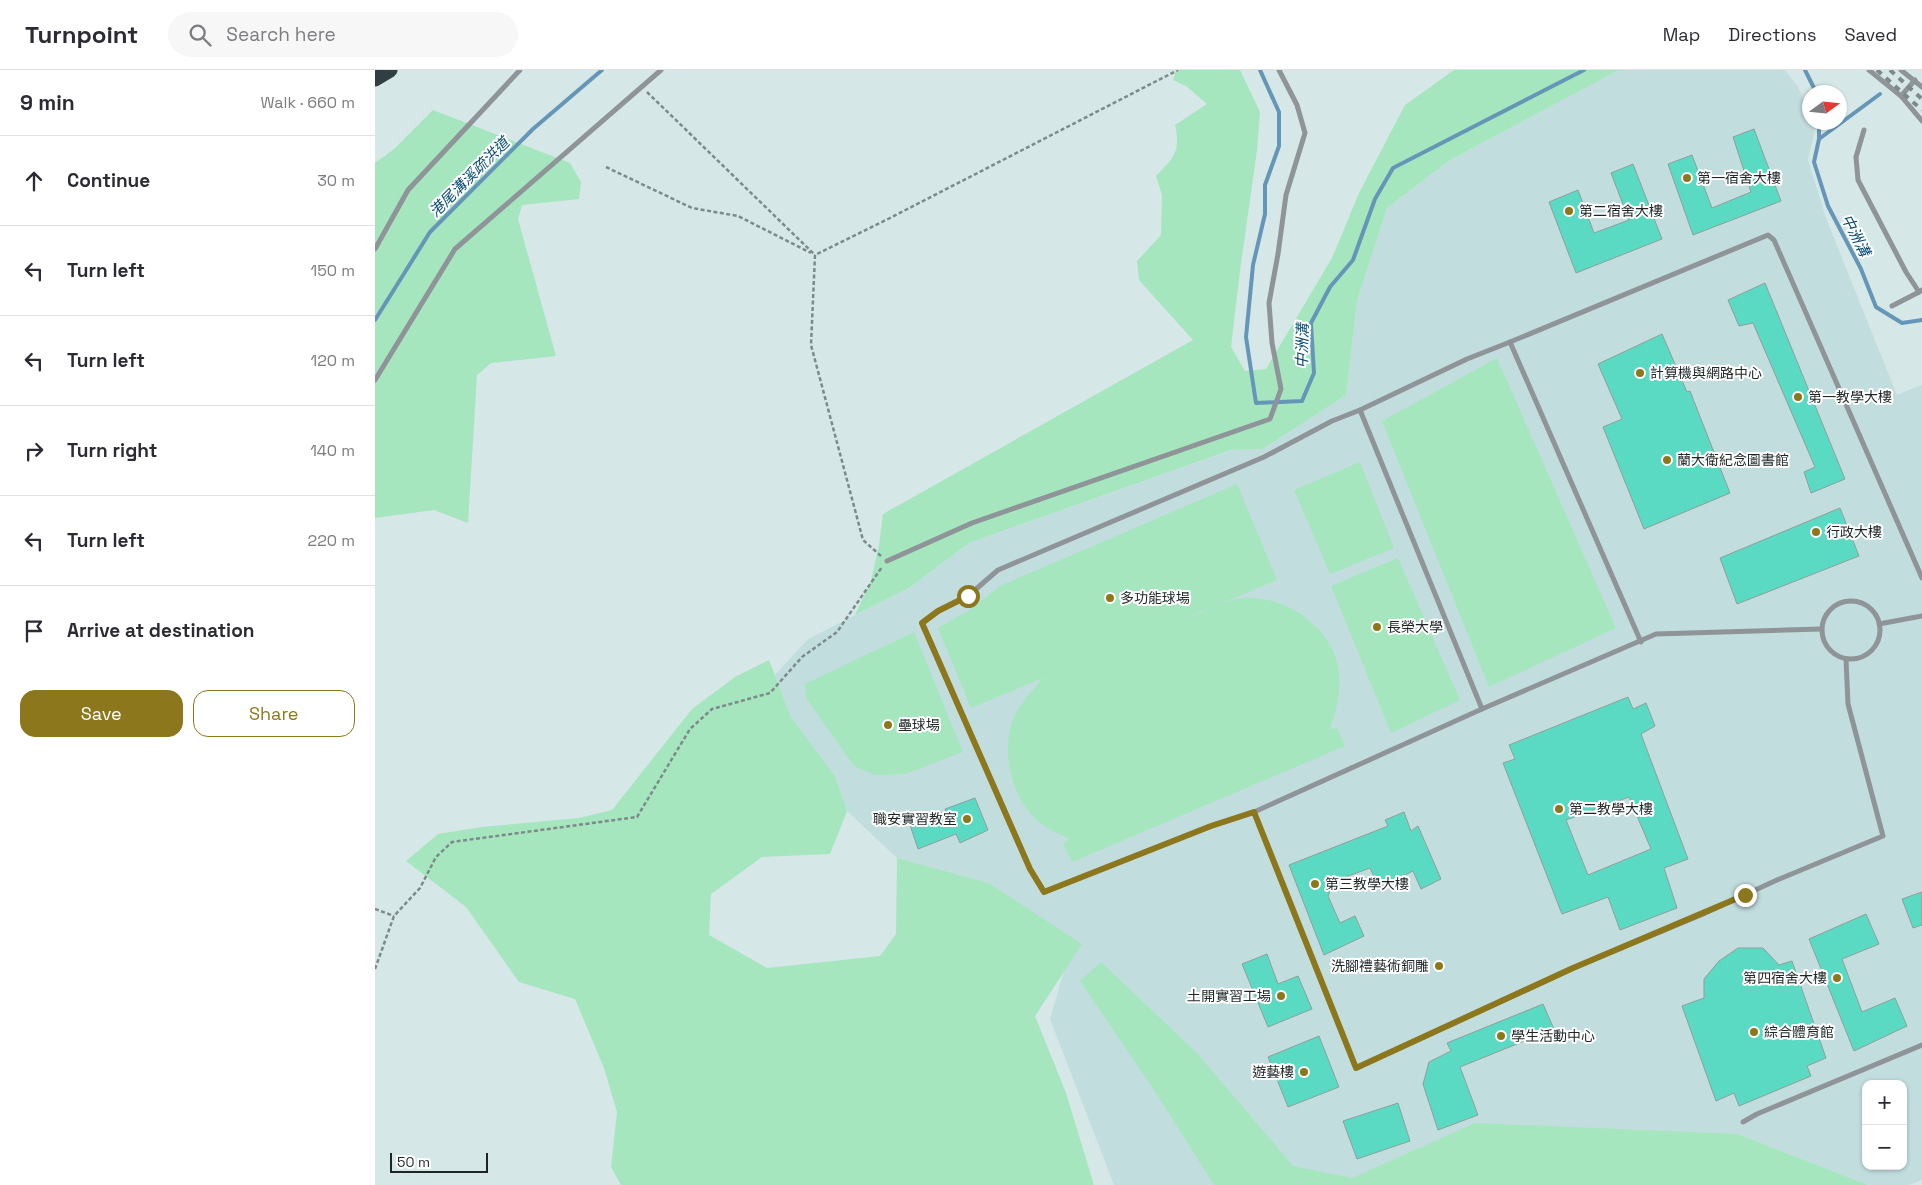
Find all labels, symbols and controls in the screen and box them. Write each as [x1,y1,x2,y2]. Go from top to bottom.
search box [168,12,518,57]
text: Turnpoint [25,19,138,50]
icon: search [186,21,214,49]
text: Search here [226,22,336,47]
text: Map [1663,23,1700,46]
text: Directions [1728,23,1817,46]
text: Saved [1845,23,1897,46]
north arrow [1802,85,1847,130]
text: 9 min [20,89,75,116]
text: Walk · 660 m [261,92,355,113]
water label: 港尾溝溪疏洪道 [425,132,514,221]
icon: ahead [20,167,48,195]
text: Continue [67,168,150,193]
place label: 第一宿舍大樓 [1697,169,1781,187]
text: 30 m [317,170,355,191]
marker: 第一宿舍大樓 [1681,172,1693,184]
place label: 第二宿舍大樓 [1579,202,1663,220]
marker: 第二宿舍大樓 [1563,205,1575,217]
water label: 中洲溝 [1837,211,1876,261]
icon: left [20,257,48,285]
text: Turn left [67,258,145,283]
text: 150 m [311,260,355,281]
water label: 中洲溝 [1292,321,1312,369]
icon: left [20,347,48,375]
text: Turn left [67,348,145,373]
text: 120 m [311,350,355,371]
place label: 計算機與網路中心 [1650,364,1762,382]
marker: 計算機與網路中心 [1634,367,1646,379]
place label: 第一教學大樓 [1808,388,1892,406]
marker: 第一教學大樓 [1792,391,1804,403]
icon: right [20,437,48,465]
text: Turn right [67,438,157,463]
text: 140 m [310,440,355,461]
place label: 蘭大衛紀念圖書館 [1677,451,1789,469]
marker: 蘭大衛紀念圖書館 [1661,454,1673,466]
place label: 行政大樓 [1826,523,1882,541]
marker: 行政大樓 [1810,526,1822,538]
icon: left [20,527,48,555]
text: Turn left [67,528,145,553]
text: 220 m [308,530,355,551]
route start [957,585,980,608]
place label: 多功能球場 [1120,589,1190,607]
marker: 多功能球場 [1104,592,1116,604]
icon: arrive [20,617,48,645]
text: Arrive at destination [67,618,255,643]
place label: 長榮大學 [1387,618,1443,636]
marker: 長榮大學 [1371,621,1383,633]
button: Save [20,690,183,737]
button: Share [193,690,355,737]
place label: 壘球場 [898,716,940,734]
marker: 壘球場 [882,719,894,731]
place label: 第二教學大樓 [1569,800,1653,818]
marker: 第二教學大樓 [1553,803,1565,815]
place label: 職安實習教室 [873,810,957,828]
marker: 職安實習教室 [961,813,973,825]
place label: 第三教學大樓 [1325,875,1409,893]
marker: 第三教學大樓 [1309,878,1321,890]
route end [1734,884,1757,907]
place label: 洗腳禮藝術銅雕 [1331,957,1429,975]
marker: 洗腳禮藝術銅雕 [1433,960,1445,972]
place label: 第四宿舍大樓 [1743,969,1827,987]
marker: 第四宿舍大樓 [1831,972,1843,984]
place label: 土開實習工場 [1187,987,1271,1005]
marker: 土開實習工場 [1275,990,1287,1002]
place label: 綜合體育館 [1764,1023,1834,1041]
marker: 綜合體育館 [1748,1026,1760,1038]
place label: 學生活動中心 [1511,1027,1595,1045]
marker: 學生活動中心 [1495,1030,1507,1042]
place label: 遊藝樓 [1252,1063,1294,1081]
marker: 遊藝樓 [1298,1066,1310,1078]
map controls [1862,1080,1907,1170]
button: + [1862,1080,1907,1125]
button: − [1862,1125,1907,1170]
scale bar [390,1150,487,1173]
text: 50 m [397,1153,430,1171]

